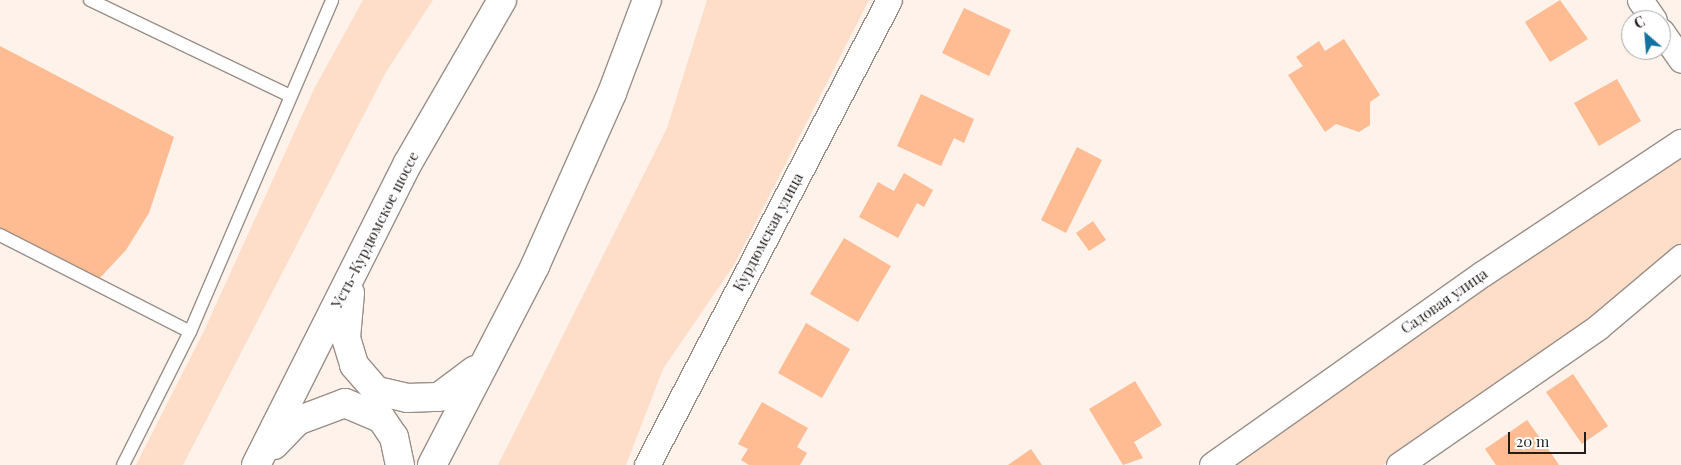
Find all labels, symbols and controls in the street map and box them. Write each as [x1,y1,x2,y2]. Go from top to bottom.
north arrow [1621,10,1671,60]
text: С [1631,11,1648,33]
street label: Усть-Курдюмское шоссе [328,149,422,311]
street label: Курдюмская улица [729,170,807,294]
street label: Садовая улица [1397,264,1491,338]
scale bar [1511,422,1588,454]
text: 20 m [1516,431,1549,451]

